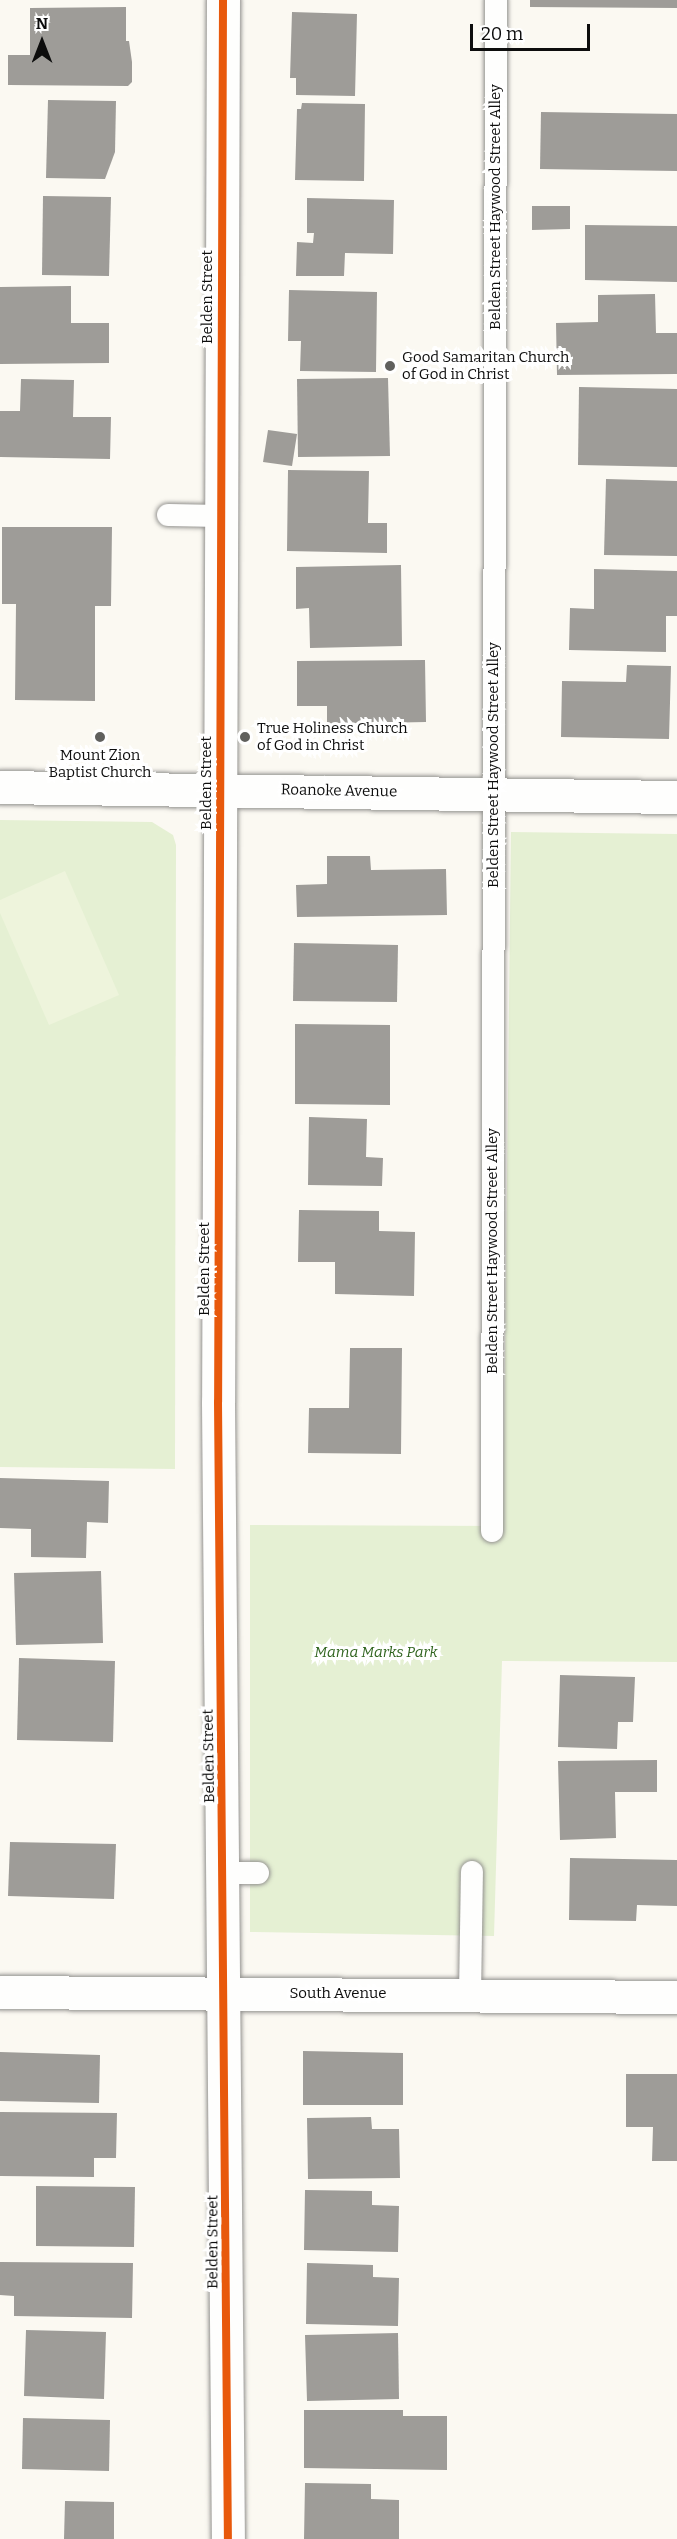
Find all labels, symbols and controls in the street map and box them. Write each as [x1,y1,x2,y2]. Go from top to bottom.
north arrow [12,12,72,72]
scale bar [473,12,593,50]
text: N [36,14,48,33]
text: 20 m [481,23,523,45]
street label: Belden Street Haywood Street Alley [487,84,505,330]
street label: Belden Street [199,250,217,344]
place label: Good Samaritan Church of God in Christ [402,348,569,383]
marker: Good Samaritan Church of God in Christ [383,359,397,373]
street label: Belden Street Haywood Street Alley [485,642,503,888]
place label: True Holiness Church of God in Christ [257,719,408,754]
marker: Mount Zion Baptist Church [93,730,107,744]
marker: True Holiness Church of God in Christ [238,730,252,744]
street label: Belden Street [198,736,216,830]
place label: Mount Zion Baptist Church [49,746,151,781]
street label: Roanoke Avenue [281,781,397,801]
street label: Belden Street Haywood Street Alley [484,1128,502,1374]
street label: Belden Street [196,1222,214,1316]
park label: Mama Marks Park [314,1644,438,1662]
street label: Belden Street [199,1709,219,1803]
street label: South Avenue [289,1985,387,2003]
street label: Belden Street [204,2195,222,2289]

